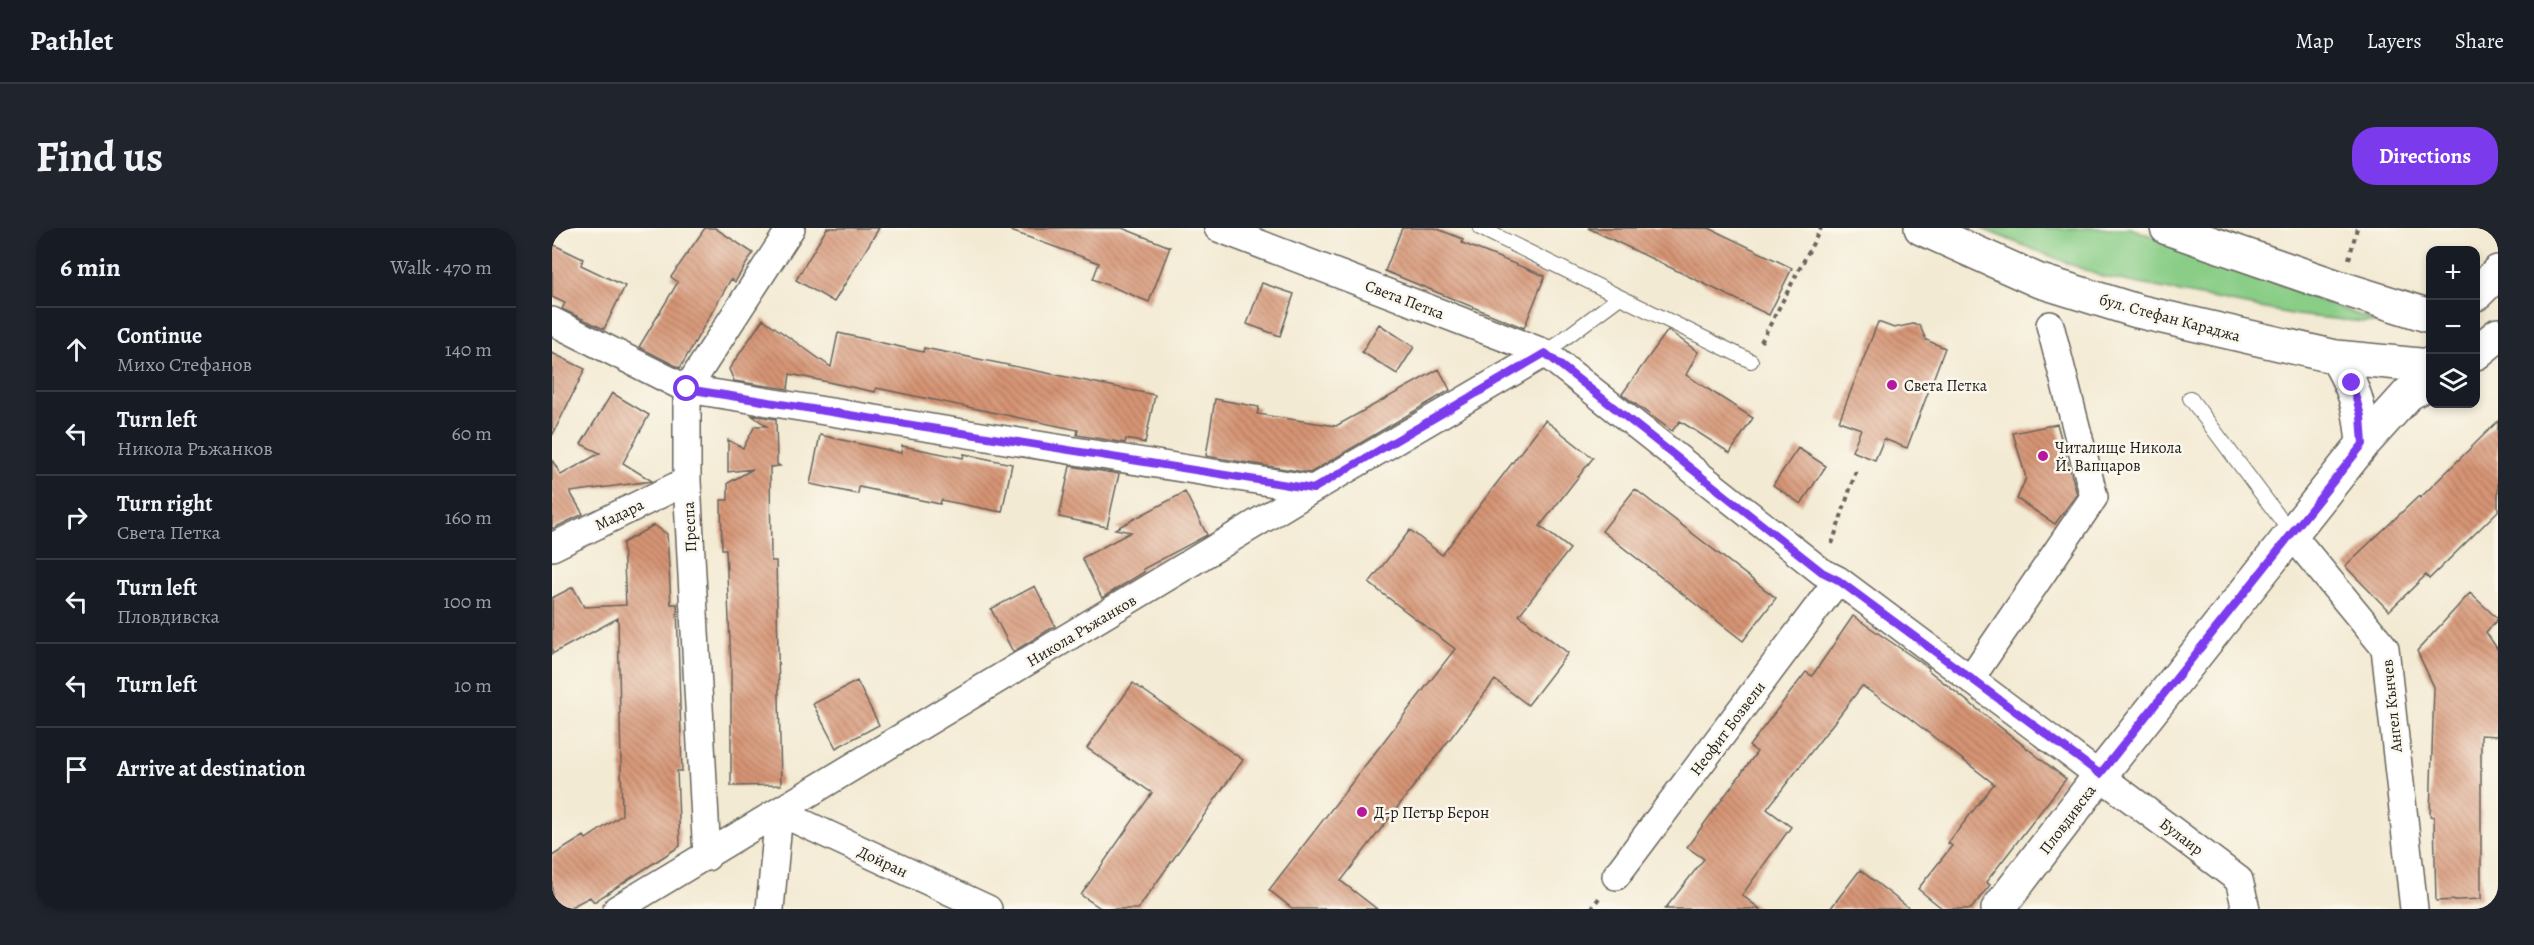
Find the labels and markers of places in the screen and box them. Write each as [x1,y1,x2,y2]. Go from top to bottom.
place label: Света Петка [1904,375,1988,397]
marker: Света Петка [1885,378,1899,392]
place label: Читалище Никола Й. Вапцаров [2055,437,2183,477]
marker: Читалище Никола Й. Вапцаров [2036,449,2050,463]
place label: Д-р Петър Берон [1374,802,1489,824]
marker: Д-р Петър Берон [1355,805,1369,819]

